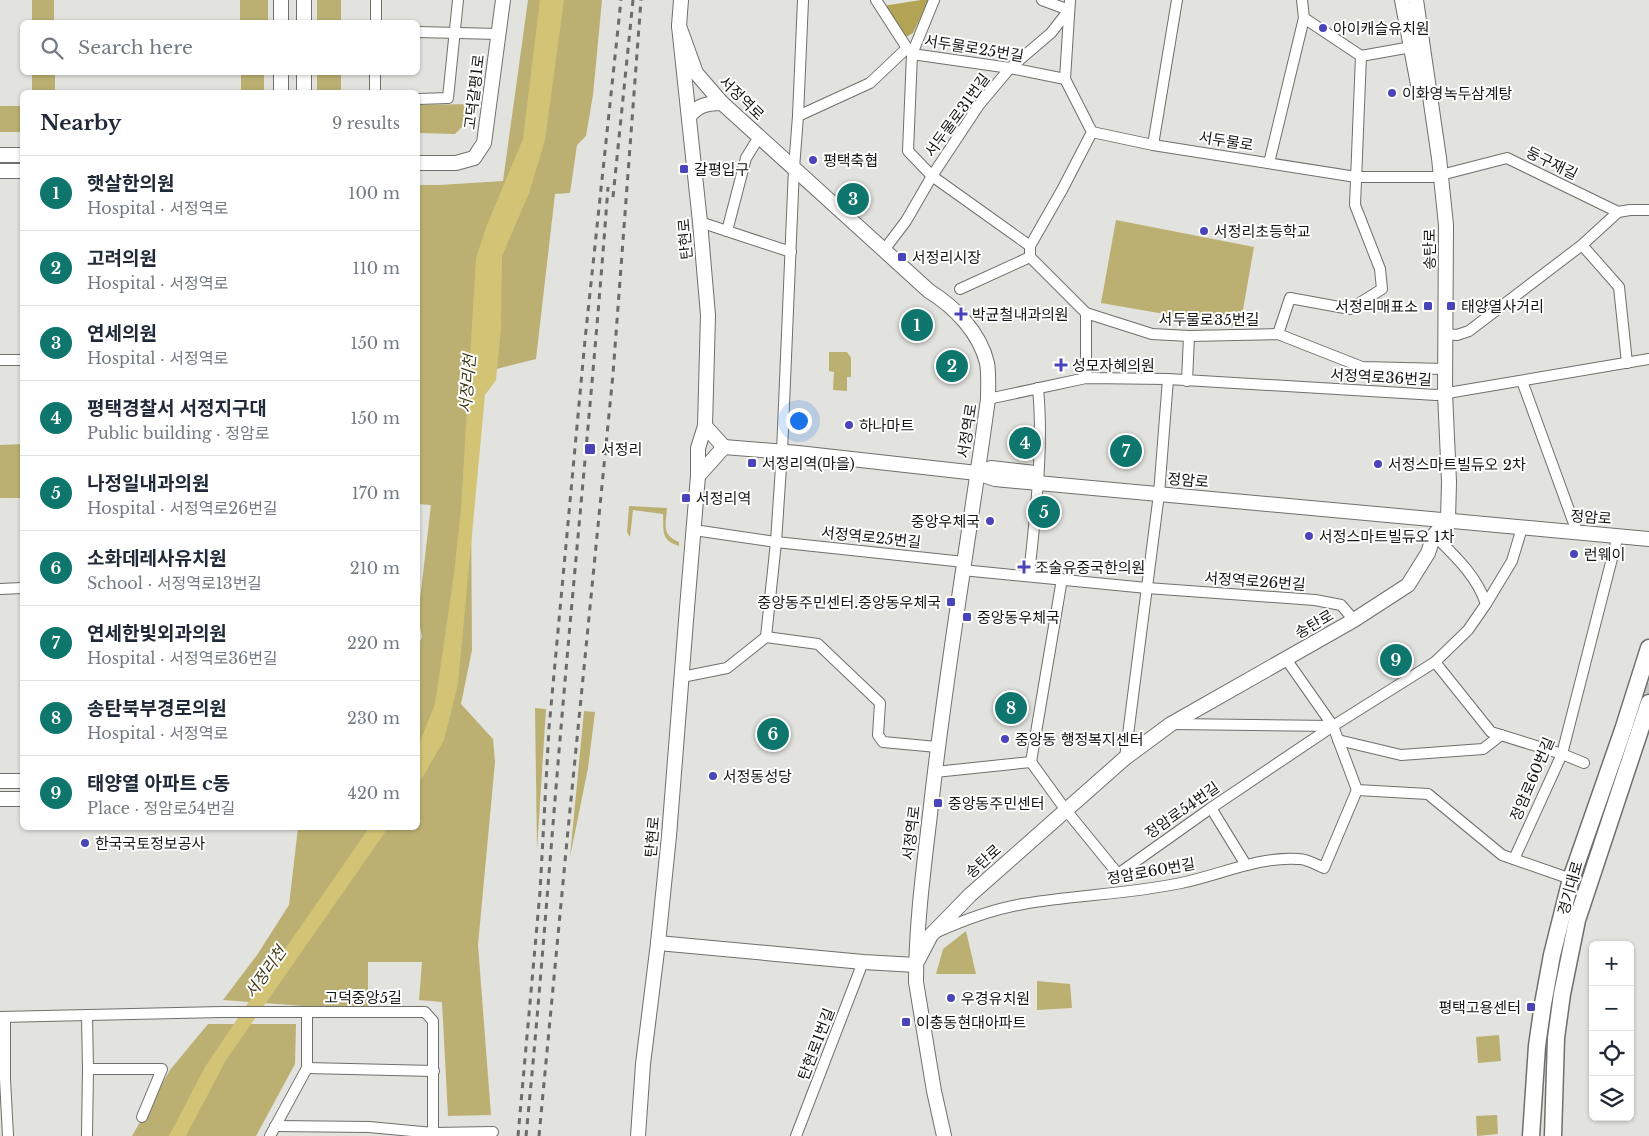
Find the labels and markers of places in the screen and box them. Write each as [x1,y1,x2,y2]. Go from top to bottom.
place label: 아이캐슬유치원 [1333,19,1430,38]
marker: 아이캐슬유치원 [1317,22,1329,34]
place label: 이화영녹두삼계탕 [1402,84,1513,103]
marker: 이화영녹두삼계탕 [1386,87,1398,99]
place label: 평택축협 [823,151,878,170]
marker: 평택축협 [807,154,819,166]
place label: 갈평입구 [694,160,749,179]
marker: 갈평입구 [678,163,690,175]
pin: 3 [837,180,869,218]
place label: 서정리초등학교 [1214,222,1311,241]
marker: 서정리초등학교 [1198,225,1210,237]
place label: 서정리시장 [912,248,981,267]
marker: 서정리시장 [896,251,908,263]
place label: 서정리매표소 [1335,297,1418,316]
place label: 태양열사거리 [1461,297,1544,316]
marker: 서정리매표소 [1422,300,1434,312]
marker: 태양열사거리 [1445,300,1457,312]
place label: 박균철내과의원 [972,305,1069,324]
pin: 1 [901,306,933,344]
marker: 박균철내과의원 [954,307,968,321]
pin: 2 [936,347,968,385]
place label: 성모자혜의원 [1072,356,1155,375]
marker: 성모자혜의원 [1054,358,1068,372]
place label: 하나마트 [859,416,914,435]
marker: 하나마트 [843,419,855,431]
pin: 4 [1009,424,1041,462]
pin: 7 [1110,432,1142,470]
place label: 서정리 [601,440,642,459]
marker: 서정리 [583,442,597,456]
place label: 서정리역(마을) [762,454,855,473]
place label: 서정스마트빌듀오 2차 [1388,455,1526,474]
marker: 서정리역(마을) [746,457,758,469]
marker: 서정스마트빌듀오 2차 [1372,458,1384,470]
place label: 서정리역 [696,489,751,508]
marker: 서정리역 [680,492,692,504]
pin: 5 [1028,493,1060,531]
place label: 중앙우체국 [911,512,980,531]
marker: 중앙우체국 [984,515,996,527]
place label: 서정스마트빌듀오 1차 [1319,527,1454,546]
marker: 서정스마트빌듀오 1차 [1303,530,1315,542]
place label: 런웨이 [1584,545,1625,564]
marker: 런웨이 [1568,548,1580,560]
place label: 조술유중국한의원 [1035,558,1145,577]
marker: 조술유중국한의원 [1017,560,1031,574]
place label: 중앙동주민센터.중앙동우체국 [758,593,941,612]
marker: 중앙동주민센터.중앙동우체국 [945,596,957,608]
place label: 중앙동우체국 [977,608,1060,627]
marker: 중앙동우체국 [961,611,973,623]
pin: 9 [1380,641,1412,679]
pin: 8 [995,689,1027,727]
pin: 6 [757,715,789,753]
place label: 중앙동 행정복지센터 [1015,730,1144,749]
marker: 중앙동 행정복지센터 [999,733,1011,745]
place label: 서정동성당 [723,767,792,786]
marker: 서정동성당 [707,770,719,782]
place label: 중앙동주민센터 [948,794,1045,813]
marker: 중앙동주민센터 [932,797,944,809]
place label: 한국국토정보공사 [95,834,206,853]
marker: 한국국토정보공사 [79,837,91,849]
place label: 우경유치원 [961,989,1030,1008]
marker: 우경유치원 [945,992,957,1004]
place label: 평택고용센터 [1438,998,1521,1017]
marker: 평택고용센터 [1525,1001,1537,1013]
place label: 이충동현대아파트 [916,1013,1027,1032]
marker: 이충동현대아파트 [900,1016,912,1028]

